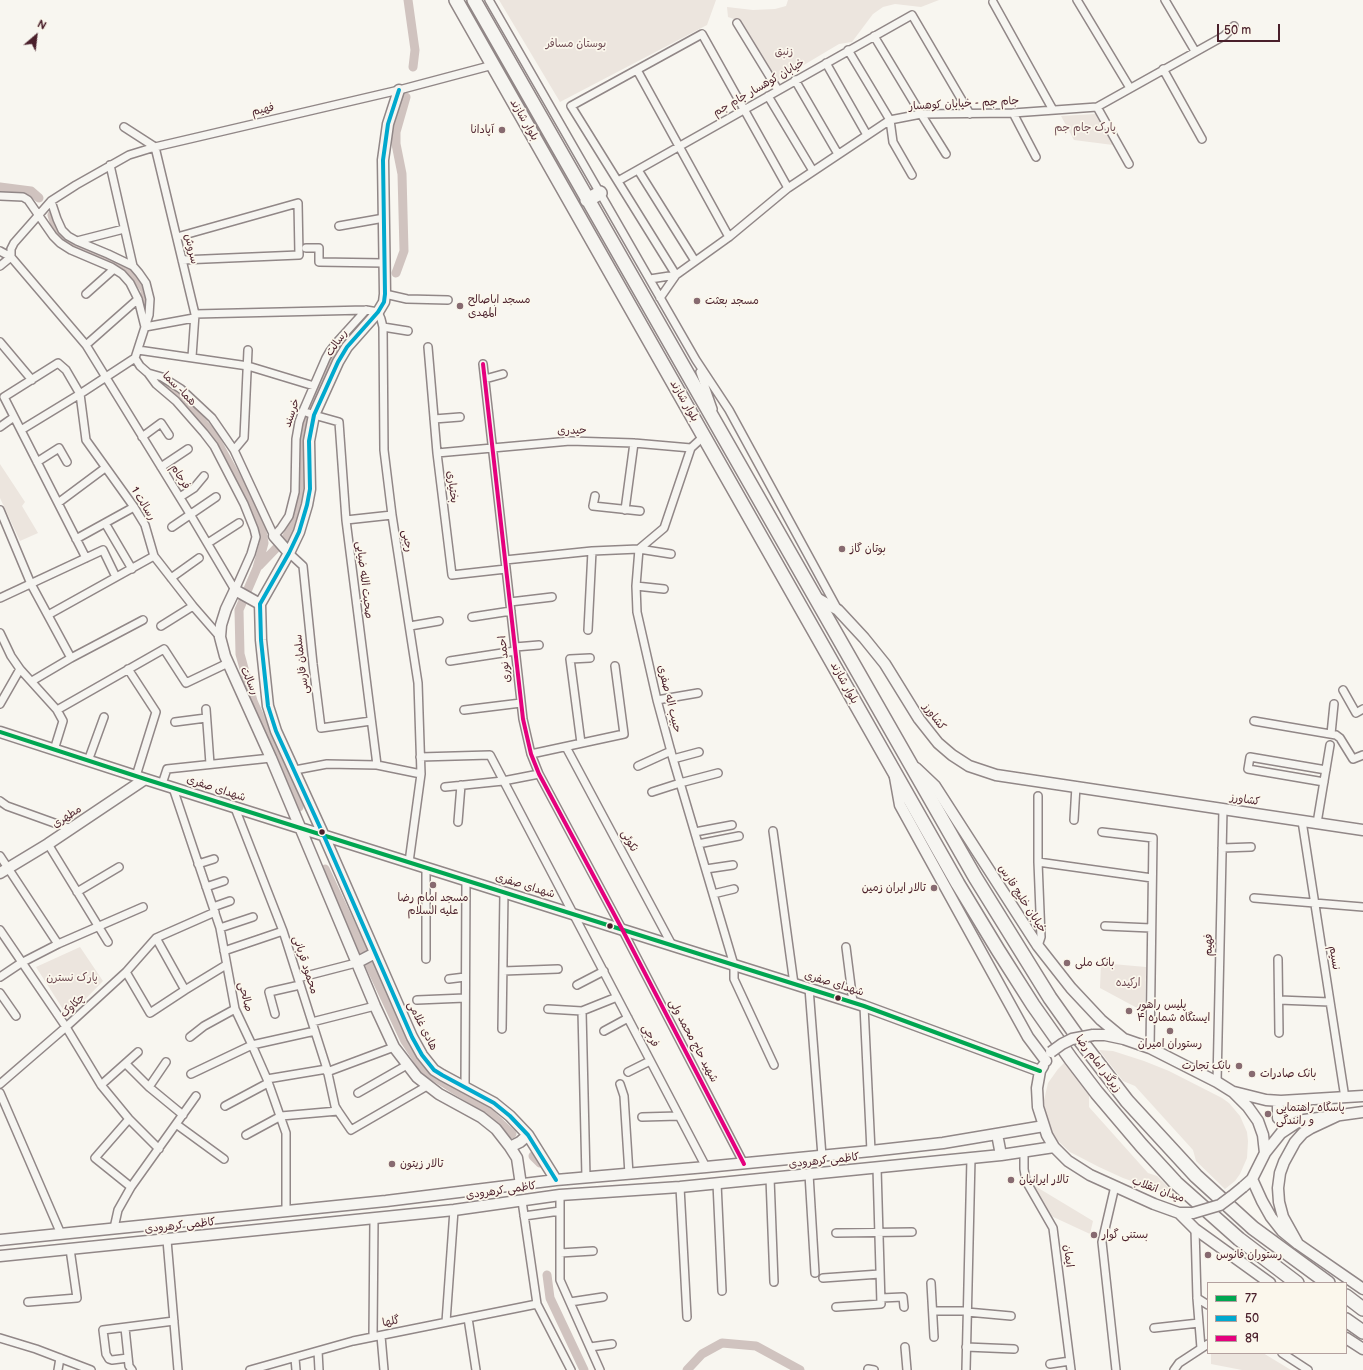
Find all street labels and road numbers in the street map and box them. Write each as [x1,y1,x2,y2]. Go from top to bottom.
street label: خیابان کوهسار جام جم [711,56,807,120]
street label: جام جم - خیابان کوهسار [909,95,1019,113]
street label: بلوار شازند [507,97,541,143]
street label: فهیم [251,101,275,119]
street label: سروش [181,233,201,265]
street label: رسالت [323,327,351,359]
street label: هما- سما [159,369,199,409]
street label: بلوار شازند [667,378,701,424]
street label: خرسند [281,397,303,429]
street label: حیدری [557,424,587,438]
street label: فرجام [167,462,193,492]
street label: بختیاری [443,470,461,504]
street label: رسالت 1 [128,485,158,523]
street label: رجبی [399,529,415,553]
street label: صحبت الله ضیایی [353,541,375,619]
street label: سلمان فارسی [292,633,312,695]
street label: احمد نوری [496,635,514,683]
street label: بلوار شازند [827,660,861,706]
street label: حبیب اله صفری [654,664,684,734]
street label: رسالت [237,665,261,697]
street label: کشاورز [920,701,948,733]
street label: شهدای صفری [185,773,247,805]
street label: کشاورز [1229,791,1261,809]
street label: مطهری [50,803,84,831]
street label: نکوئی [618,828,640,854]
street label: خیابان خلیج فارس [995,863,1049,935]
street label: شهدای صفری [494,871,556,901]
street label: محمود قربانی [289,934,321,996]
street label: فهیم [1202,934,1216,956]
street label: نسیم [1326,945,1342,971]
street label: شهدای صفری [803,969,865,999]
street label: صالحی [235,981,255,1013]
street label: چکاوک [58,991,88,1021]
street label: شهید حاج محمد ولی [666,997,720,1085]
street label: هادی غلامی [404,999,440,1053]
street label: فرجی [639,1022,661,1050]
street label: زیرگذر امام رضا [1072,1033,1124,1095]
street label: کاظمی کرهرودی [788,1151,860,1171]
street label: میدان انقلاب [1130,1174,1186,1206]
street label: کاظمی کرهرودی [465,1180,537,1202]
street label: کاظمی کرهرودی [144,1216,216,1236]
street label: ایمان [1060,1244,1076,1268]
street label: گلها [381,1314,401,1330]

